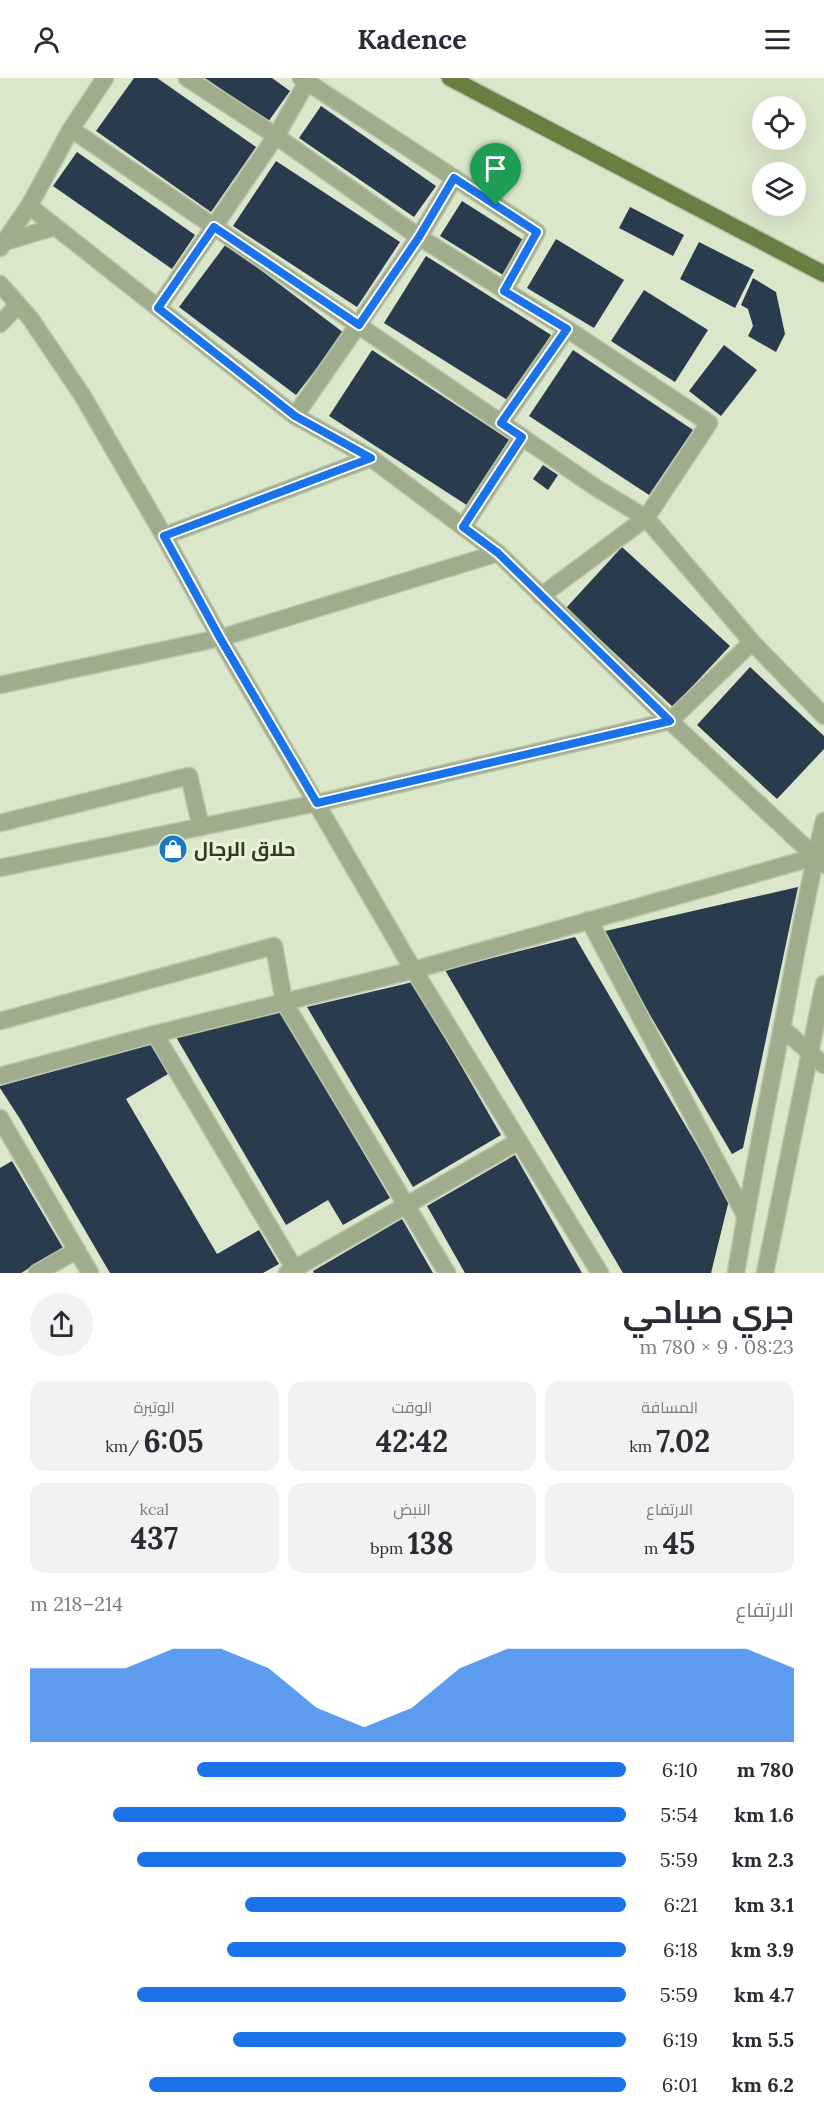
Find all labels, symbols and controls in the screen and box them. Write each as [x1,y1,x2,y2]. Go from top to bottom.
text: Kadence [357,22,467,56]
icon: person [30,23,63,56]
icon: menu [761,23,794,56]
map controls [752,96,806,216]
button: locate [752,96,806,150]
pin [470,143,521,205]
icon: arrive [479,152,512,185]
button: layers [752,162,806,216]
shop icon: حلاق الرجال [157,833,189,865]
place label: حلاق الرجال [194,836,296,862]
text: جري صباحي [623,1290,794,1332]
button: share [30,1293,93,1356]
text: 08:23 · 9 × 780 m [639,1334,794,1359]
text: الوتيرة [134,1397,175,1417]
text: الوقت [392,1397,432,1417]
text: المسافة [641,1397,698,1417]
text: 6:05 [143,1422,203,1460]
text: 42:42 [376,1422,448,1460]
text: 7.02 [656,1422,710,1460]
text: /km [105,1436,143,1456]
text: km [629,1436,656,1456]
text: kcal [140,1499,169,1519]
text: النبض [393,1499,431,1519]
text: الارتفاع [646,1499,693,1519]
text: 437 [131,1519,178,1557]
text: 138 [408,1524,454,1562]
text: 45 [663,1524,695,1562]
text: bpm [370,1538,408,1558]
text: m [644,1538,663,1558]
text: 214–218 m [30,1591,123,1616]
text: الارتفاع [735,1597,794,1622]
text: 6:10 [662,1757,698,1782]
text: 780 m [737,1757,794,1782]
text: 5:54 [660,1802,698,1827]
text: 1.6 km [734,1802,794,1827]
text: 5:59 [660,1847,698,1872]
text: 2.3 km [732,1847,794,1872]
text: 6:21 [663,1892,698,1917]
text: 3.1 km [734,1892,794,1917]
text: 6:18 [663,1937,698,1962]
text: 3.9 km [731,1937,794,1962]
text: 5:59 [660,1982,698,2007]
text: 4.7 km [734,1982,794,2007]
text: 6:19 [663,2027,698,2052]
text: 5.5 km [732,2027,794,2052]
text: 6:01 [662,2072,698,2097]
text: 6.2 km [732,2072,794,2097]

